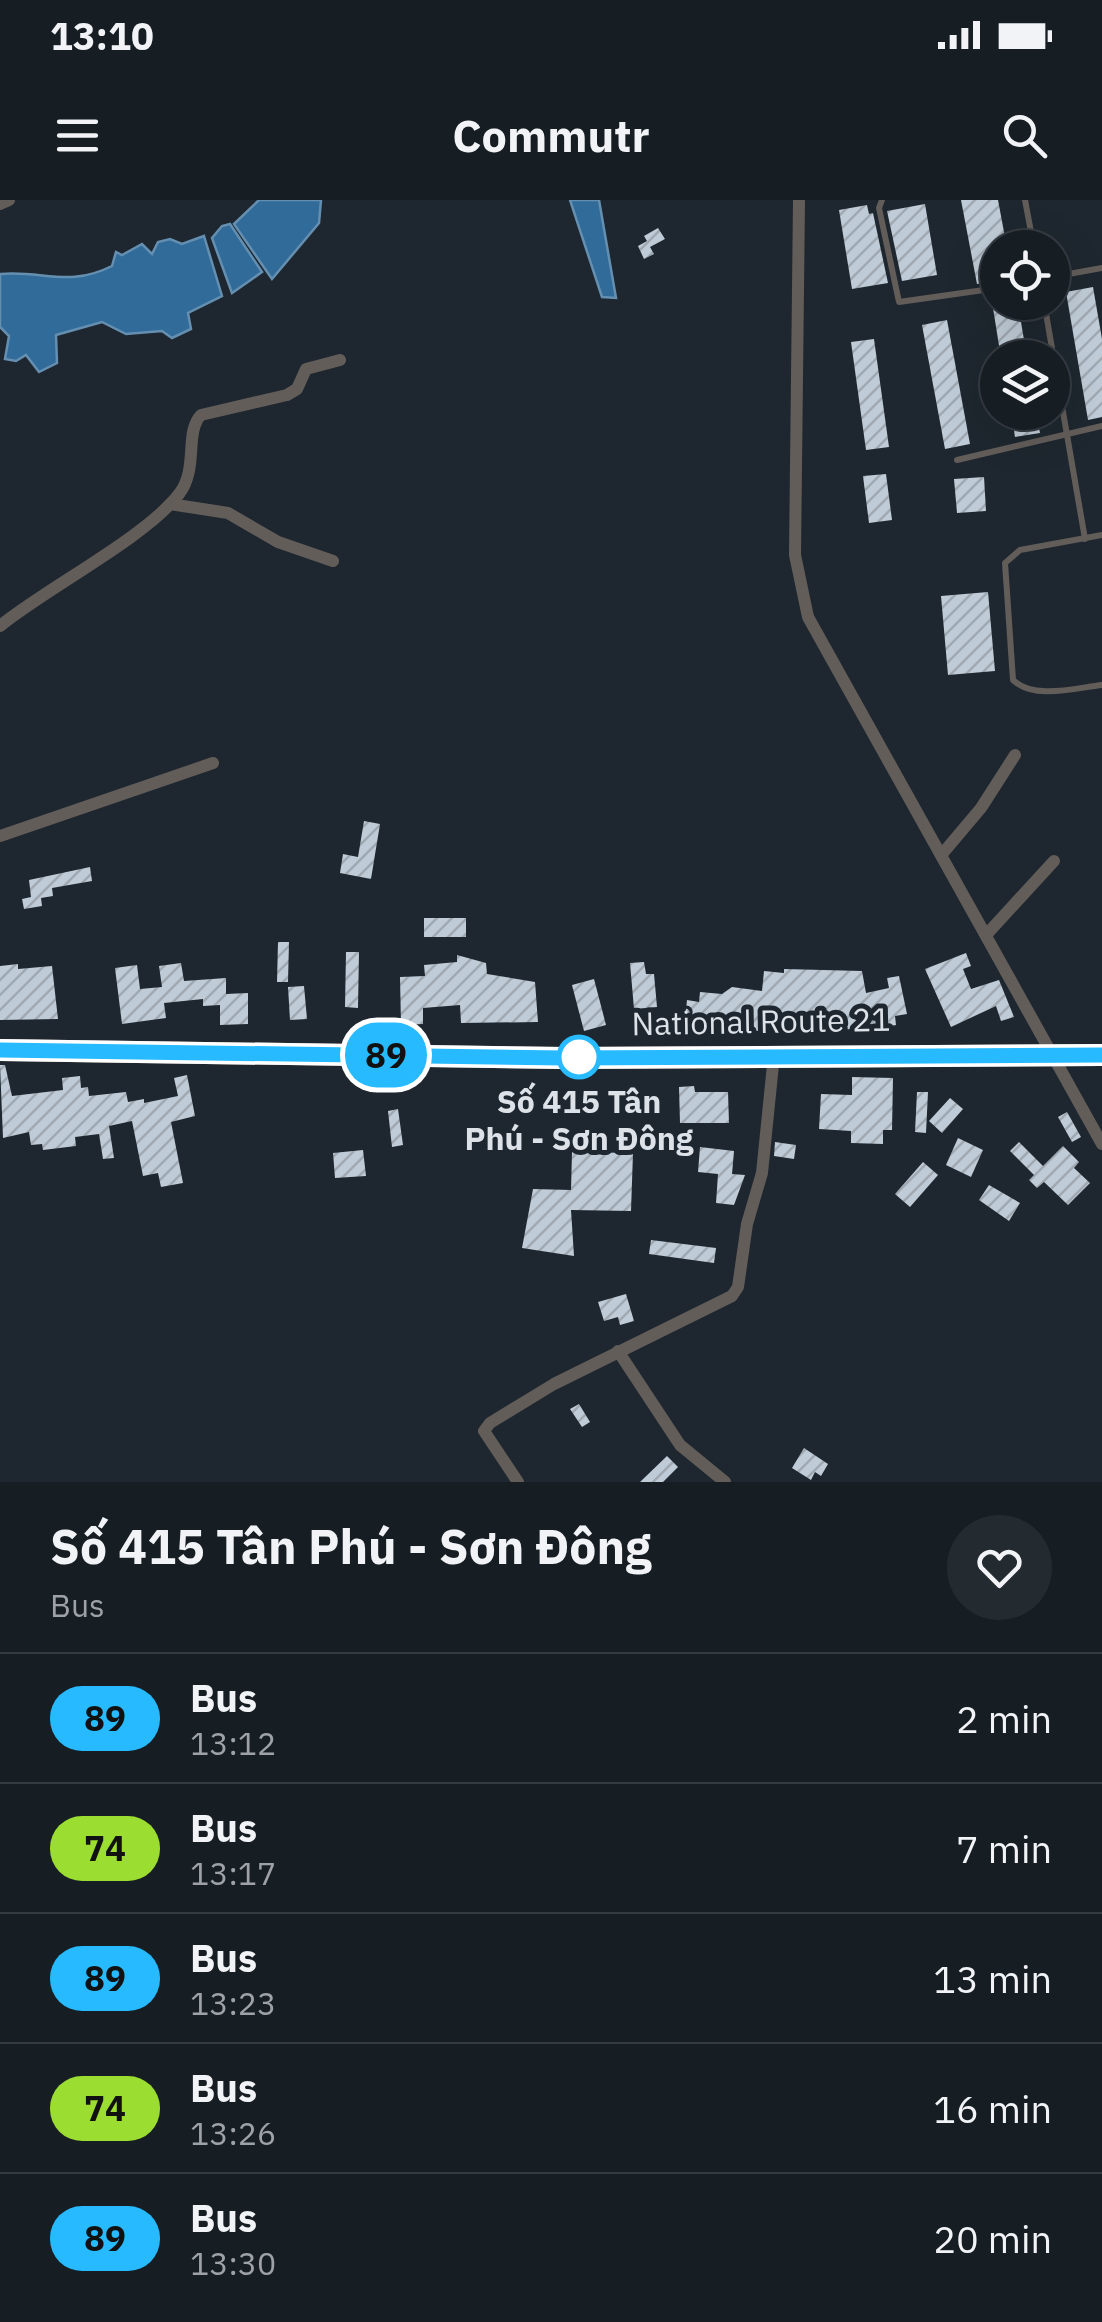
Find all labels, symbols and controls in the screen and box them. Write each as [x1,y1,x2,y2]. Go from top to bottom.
text: 13:10 [50,11,154,60]
text: Commutr [452,106,650,164]
icon: menu [50,108,105,163]
icon: search [997,108,1052,163]
map controls [980,230,1070,430]
button: locate [980,230,1070,320]
button: layers [980,340,1070,430]
street label: National Route 21 [631,998,891,1044]
line badge: 89 [341,1022,431,1088]
text: 89 [365,1032,407,1078]
marker: Số 415 Tân Phú - Sơn Đông [558,1036,600,1078]
place label: Số 415 Tân Phú - Sơn Đông [464,1080,694,1159]
text: Số 415 Tân Phú - Sơn Đông [50,1515,652,1577]
button: heart [947,1515,1052,1620]
text: Bus [50,1584,105,1626]
text: Bus [190,1673,257,1722]
text: 2 min [956,1694,1052,1743]
text: 89 [84,1695,126,1741]
text: 13:12 [190,1722,276,1764]
text: Bus [190,1803,257,1852]
text: 7 min [956,1824,1052,1873]
text: 74 [84,1825,126,1871]
text: 13:17 [190,1852,276,1894]
text: Bus [190,1933,257,1982]
text: 13 min [933,1954,1052,2003]
text: 89 [84,1955,126,2001]
text: 13:23 [190,1982,276,2024]
text: Bus [190,2063,257,2112]
text: 16 min [933,2084,1052,2133]
text: 74 [84,2085,126,2131]
text: 13:26 [190,2112,276,2154]
text: Bus [190,2193,257,2242]
text: 20 min [933,2214,1052,2263]
text: 89 [84,2215,126,2261]
text: 13:30 [190,2242,276,2284]

